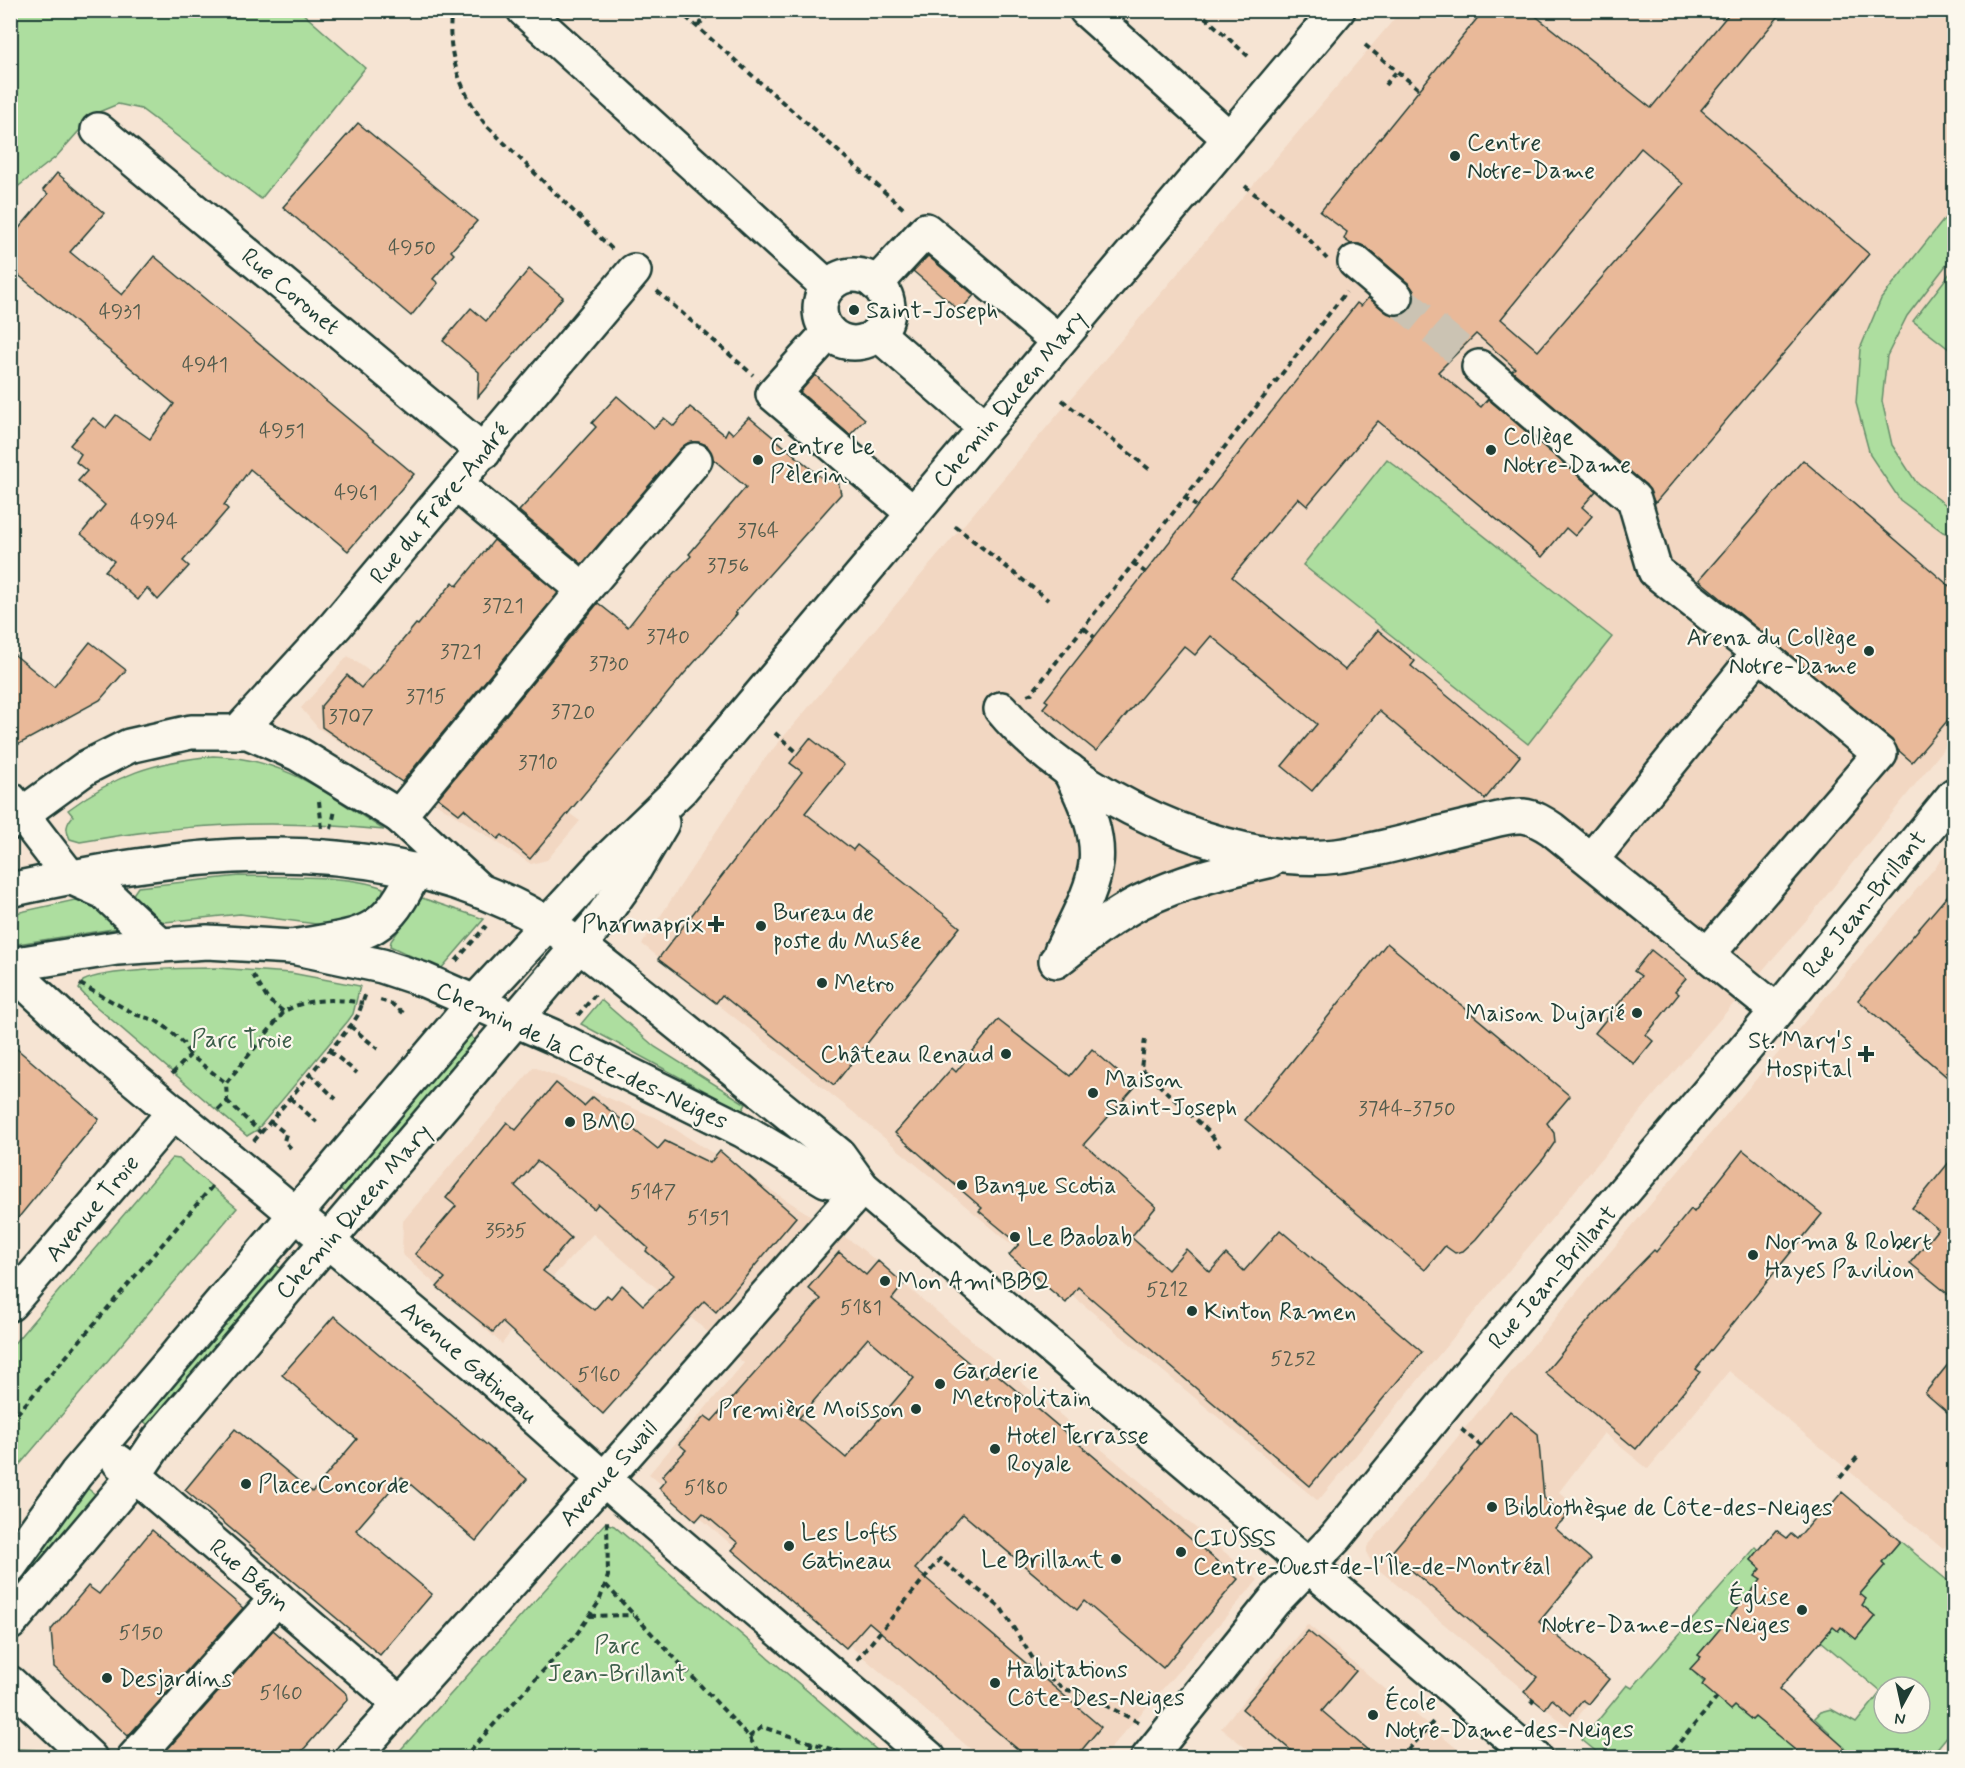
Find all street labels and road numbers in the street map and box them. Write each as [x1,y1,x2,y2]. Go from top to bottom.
street label: Rue Coronet [234,242,346,343]
street label: Chemin Queen Mary [927,305,1094,495]
street label: Rue du Frère-André [363,416,517,591]
street label: Rue Jean-Brillant [1796,825,1934,985]
street label: Chemin de la Côte-des-Neiges [430,975,733,1138]
street label: Chemin Queen Mary [269,1118,439,1306]
street label: Avenue Troie [39,1149,147,1269]
street label: Rue Jean-Brillant [1482,1199,1624,1357]
street label: Avenue Gatineau [394,1295,544,1431]
street label: Avenue Swail [553,1414,665,1534]
street label: Rue Bégin [202,1533,296,1620]

